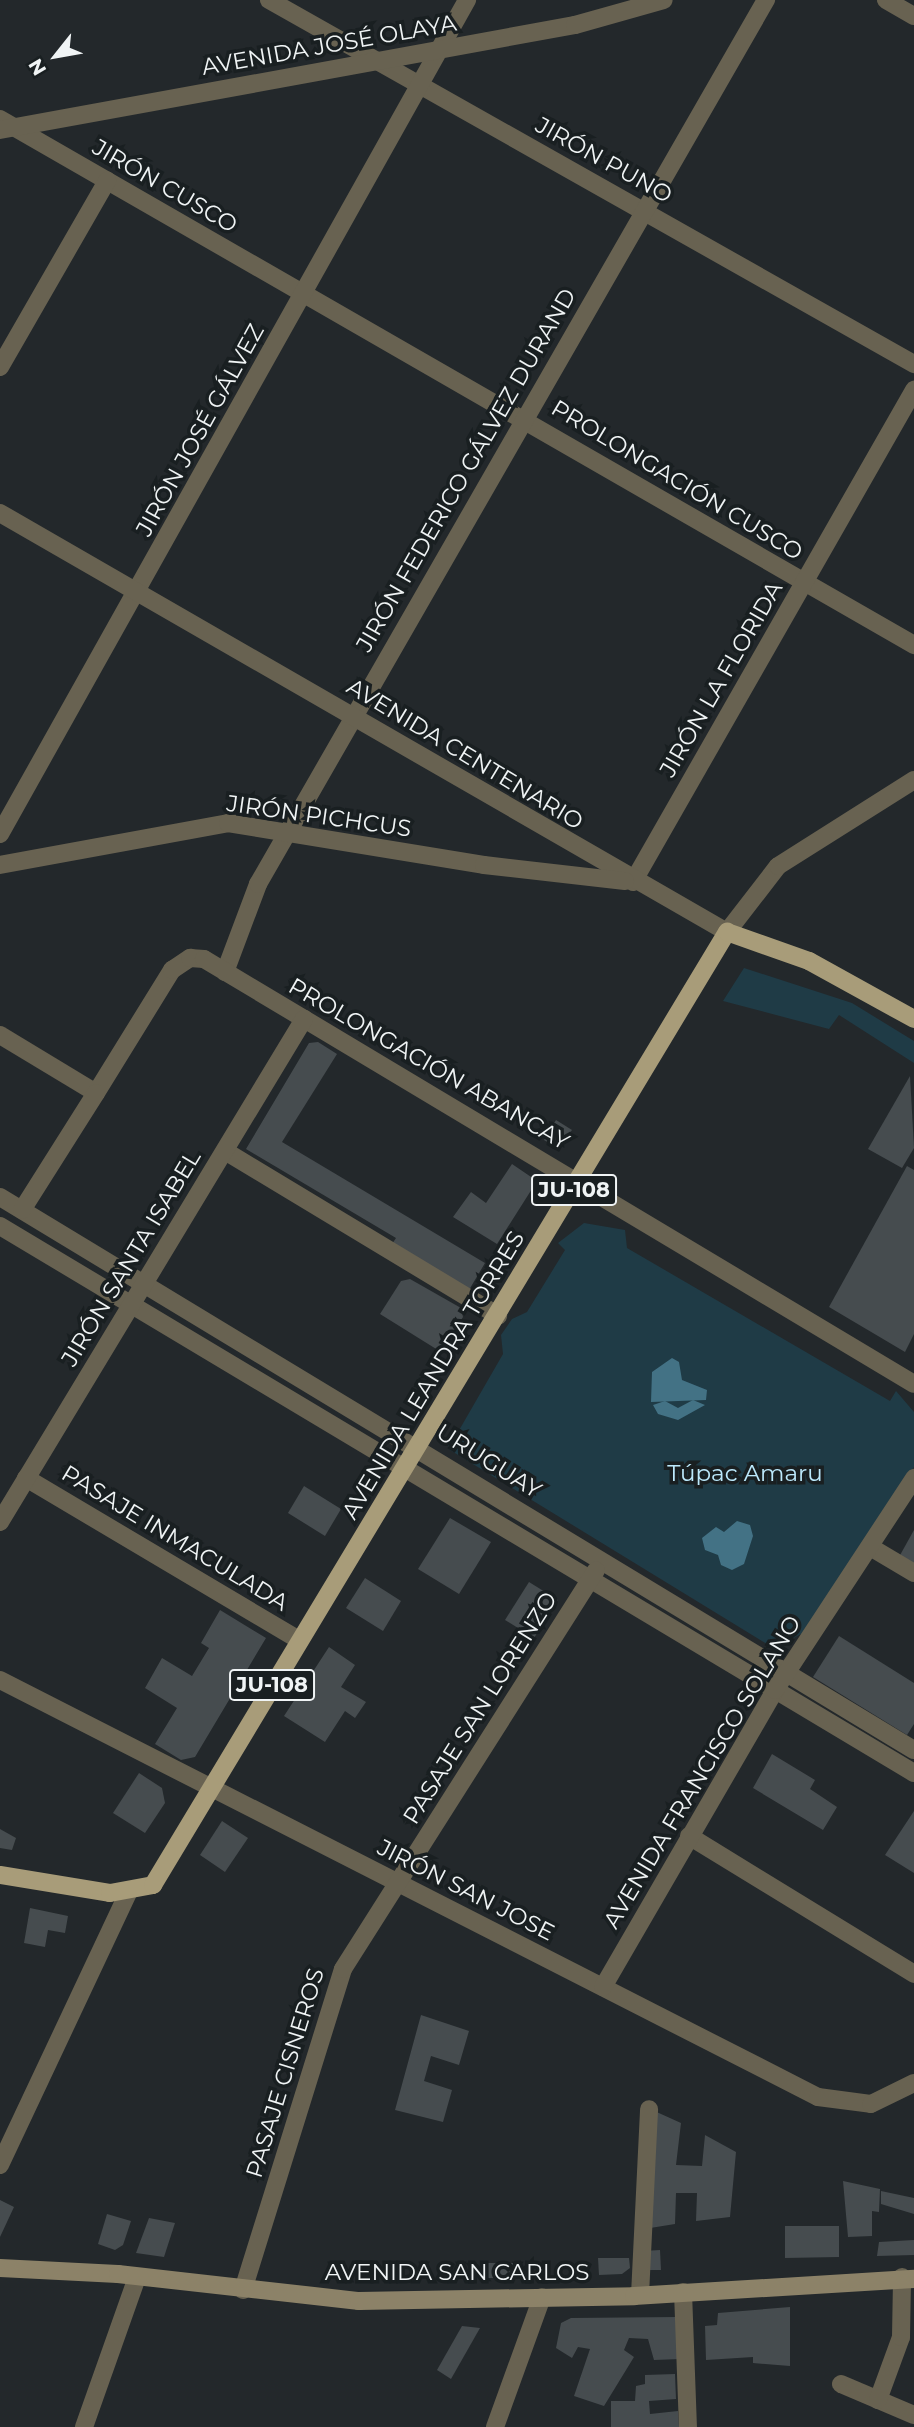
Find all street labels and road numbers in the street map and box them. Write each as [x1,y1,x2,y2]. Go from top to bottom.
street label: AVENIDA JOSÉ OLAYA [199,9,459,81]
street label: JIRÓN PUNO [531,111,677,209]
street label: JIRÓN CUSCO [88,133,242,239]
street label: JIRÓN FEDERICO GÁLVEZ DURAND [350,284,582,656]
street label: JIRÓN JOSÉ GÁLVEZ [130,319,270,541]
street label: PROLONGACIÓN CUSCO [546,394,808,566]
street label: JIRÓN LA FLORIDA [654,576,788,782]
street label: AVENIDA CENTENARIO [342,672,588,836]
street label: JIRÓN PICHCUS [225,789,413,843]
street label: PROLONGACIÓN ABANCAY [284,972,574,1156]
street label: JIRÓN SANTA ISABEL [56,1145,206,1371]
road number: JU-108 [530,1172,618,1208]
street label: AVENIDA LEANDRA TORRES [336,1226,530,1524]
street label: URUGUAY [431,1418,547,1504]
street label: PASAJE INMACULADA [57,1459,293,1617]
street label: PASAJE SAN LORENZO [397,1587,563,1829]
street label: AVENIDA FRANCISCO SOLANO [598,1611,806,1933]
road number: JU-108 [228,1668,316,1702]
street label: JIRÓN SAN JOSE [373,1833,559,1947]
street label: PASAJE CISNEROS [240,1965,330,2181]
street label: AVENIDA SAN CARLOS [325,2258,589,2286]

